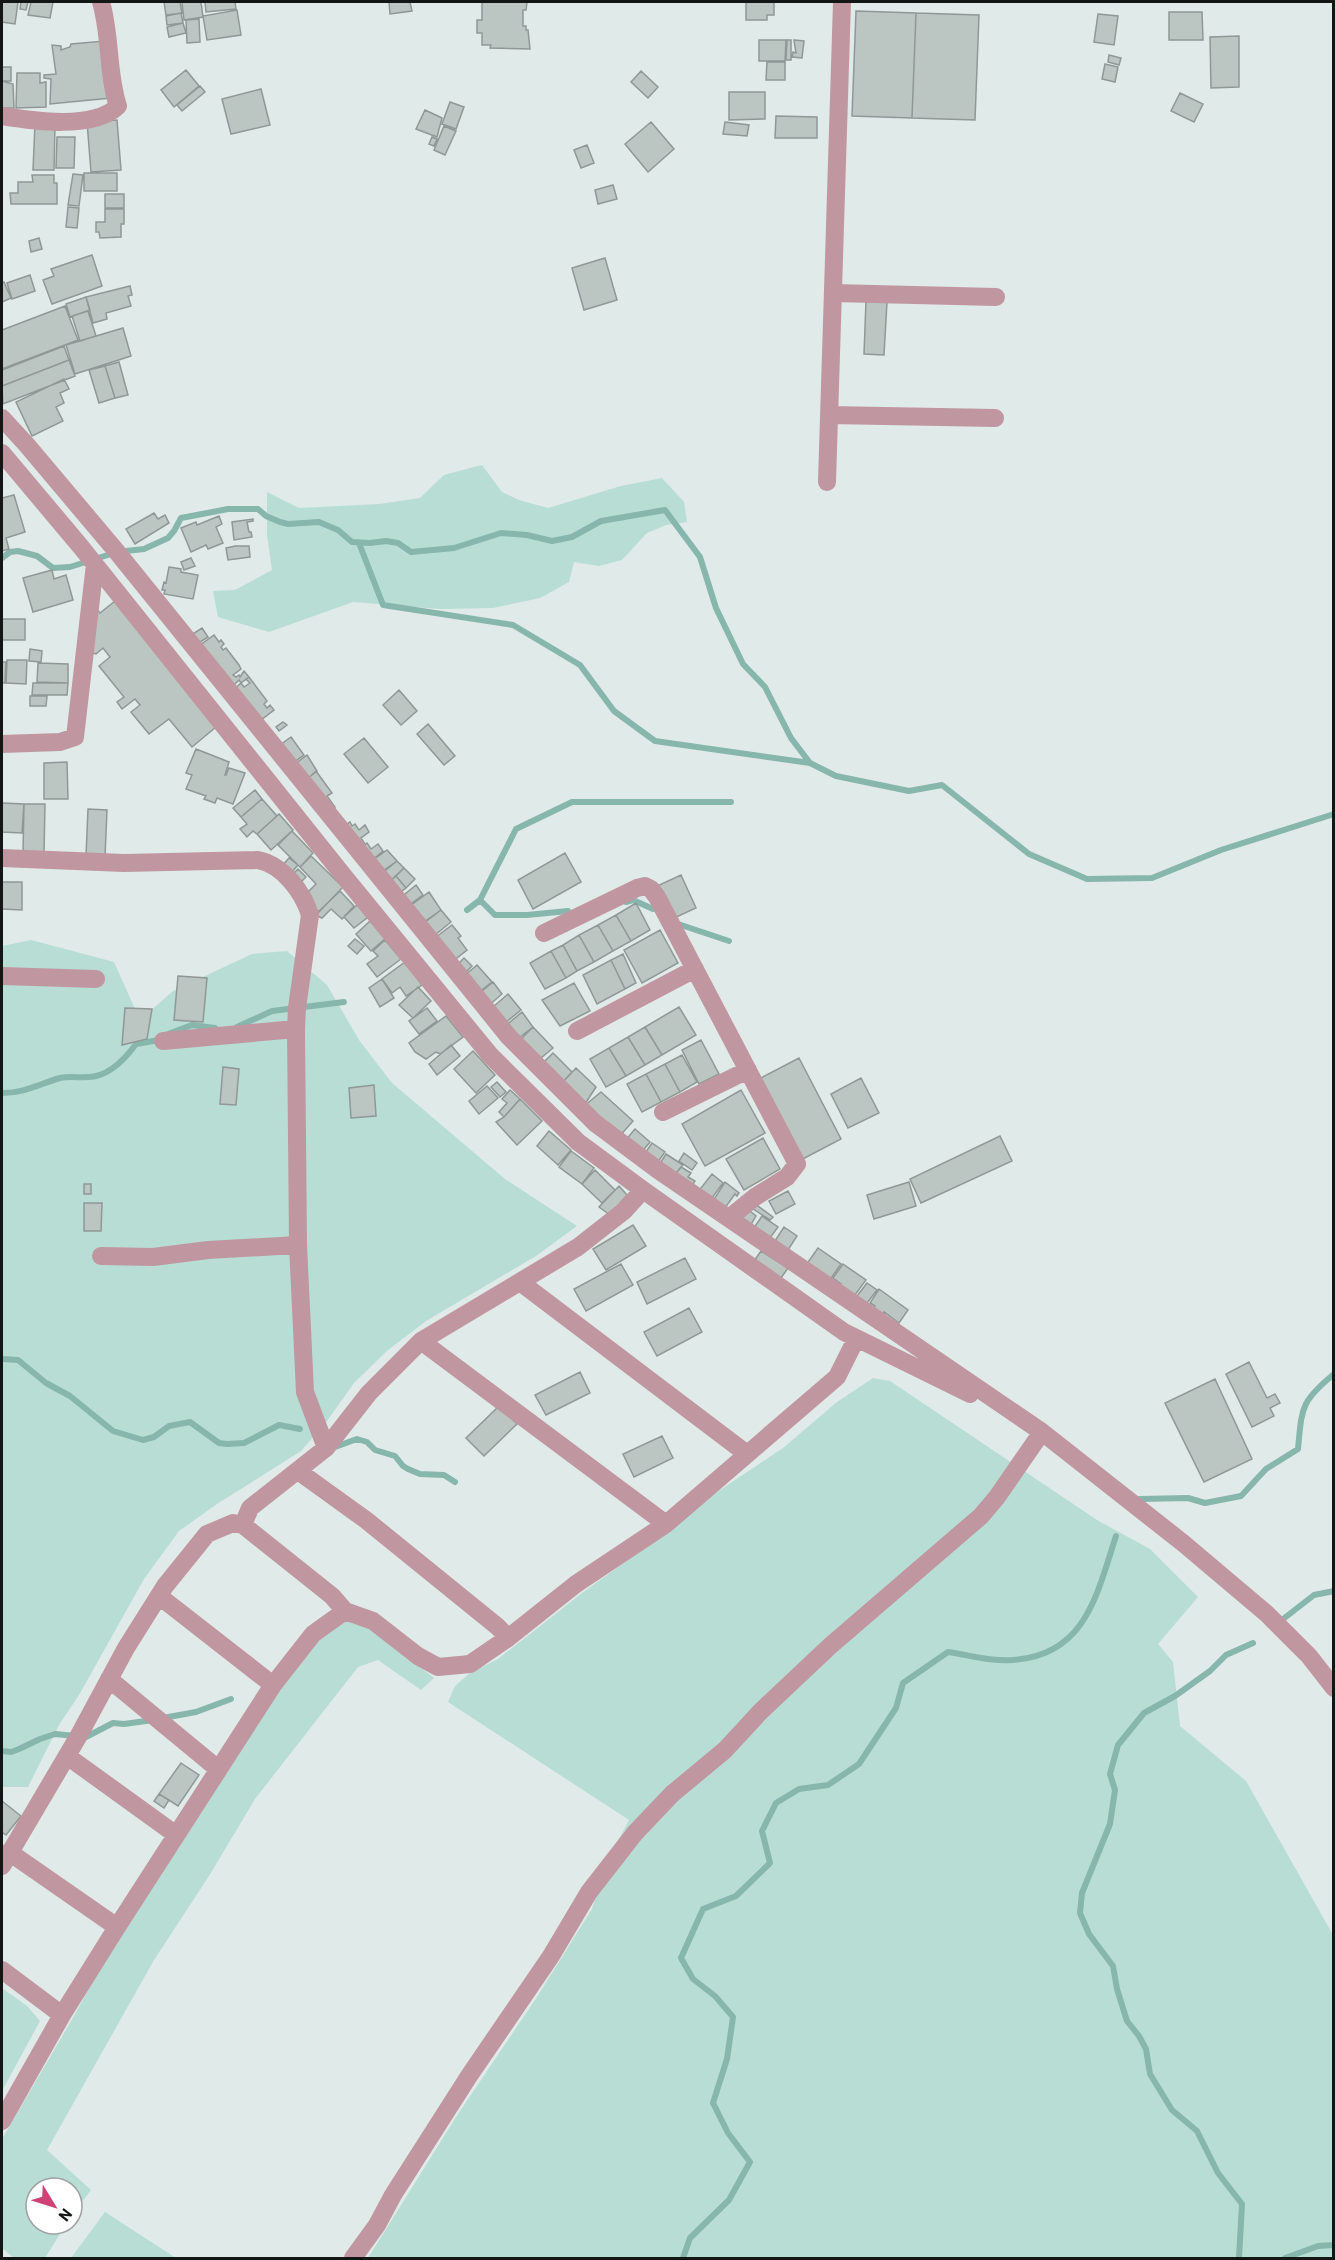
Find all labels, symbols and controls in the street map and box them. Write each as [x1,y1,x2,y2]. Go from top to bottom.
north arrow [24,2176,84,2236]
text: N [55,2206,77,2226]

